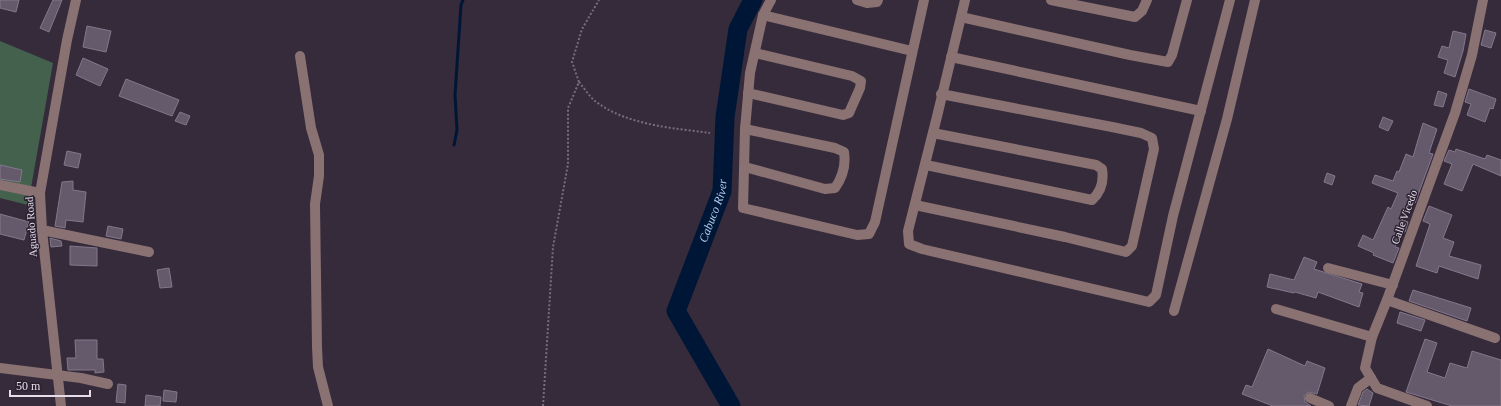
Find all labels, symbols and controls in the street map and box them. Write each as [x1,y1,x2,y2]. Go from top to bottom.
water label: Cabuco River [696,179,729,244]
street label: Calle Vicedo [1389,188,1420,246]
street label: Aguado Road [23,196,39,258]
scale bar [10,372,90,398]
text: 50 m [16,379,41,393]

